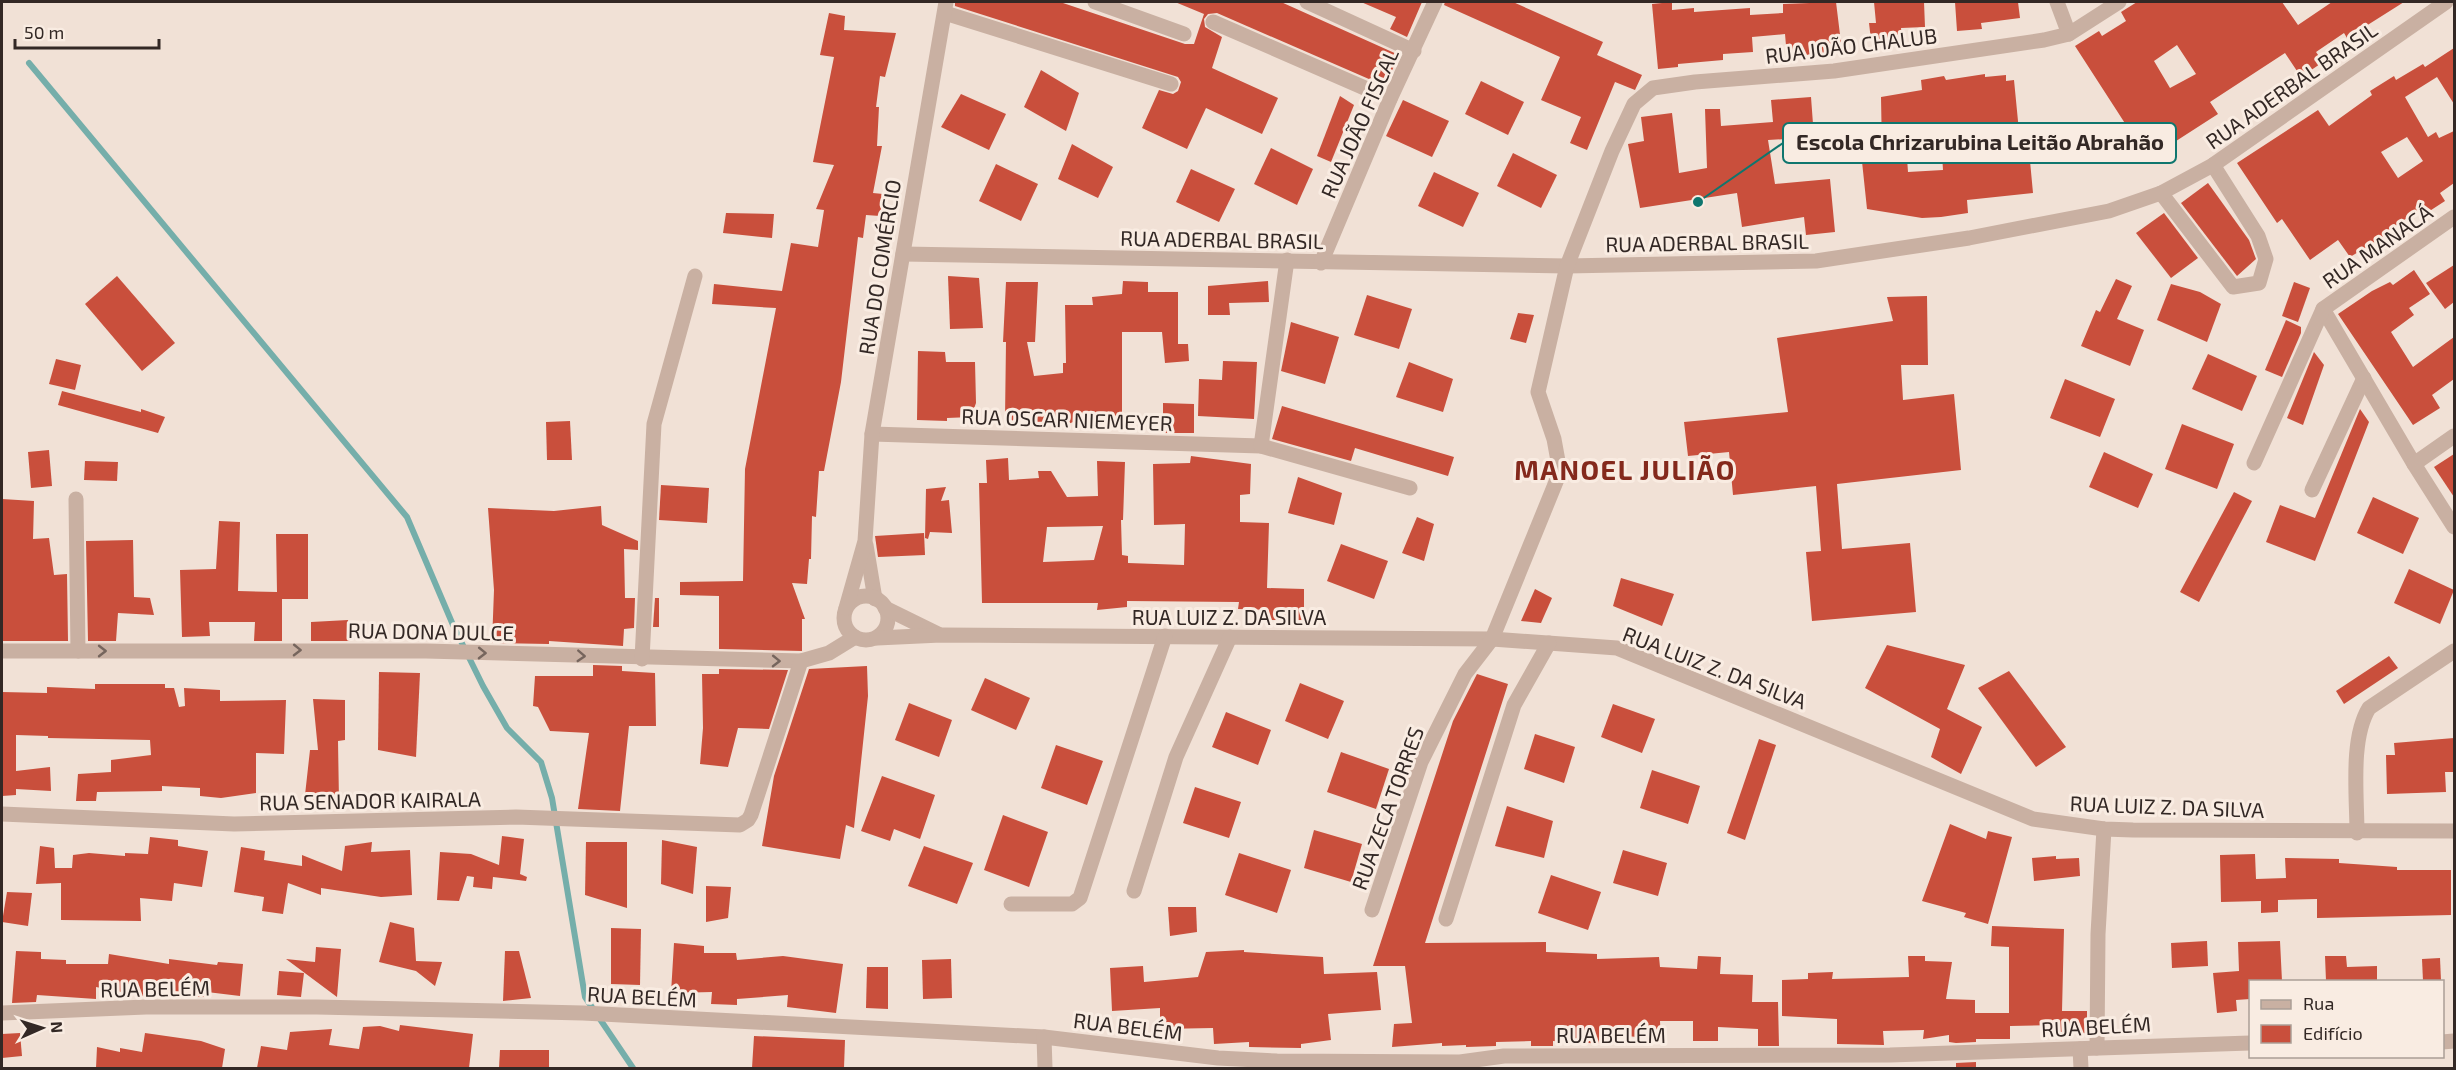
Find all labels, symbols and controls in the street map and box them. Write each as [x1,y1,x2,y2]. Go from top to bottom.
scale bar [15,12,159,50]
street label: RUA ADERBAL BRASIL [2200,16,2382,154]
text: 50 m [24,21,64,43]
street label: RUA JOÃO CHALUB [1764,22,1938,68]
street label: RUA JOÃO FISCAL [1315,44,1403,202]
callout: Escola Chrizarubina Leitão Abrahão [1783,123,2176,163]
text: Escola Chrizarubina Leitão Abrahão [1796,128,2164,154]
street label: RUA DO COMÉRCIO [853,178,905,356]
street label: RUA MANACÁ [2317,199,2437,293]
street label: RUA ADERBAL BRASIL [1120,225,1324,253]
street label: RUA ADERBAL BRASIL [1605,228,1809,256]
street label: RUA OSCAR NIEMEYER [961,403,1173,435]
district label: MANOEL JULIÃO [1514,453,1736,485]
street label: RUA LUIZ Z. DA SILVA [1132,604,1326,629]
street label: RUA DONA DULCE [348,617,514,645]
street label: RUA LUIZ Z. DA SILVA [1620,620,1810,714]
one-way arrow [292,644,301,656]
one-way arrow [97,645,106,657]
one-way arrow [478,646,487,659]
one-way arrow [577,649,586,662]
one-way arrow [771,655,780,667]
street label: RUA ZECA TORRES [1346,723,1428,893]
street label: RUA SENADOR KAIRALA [259,786,481,814]
street label: RUA LUIZ Z. DA SILVA [2069,790,2265,822]
street label: RUA BELÉM [100,975,210,1001]
legend [2249,980,2444,1058]
street label: RUA BELÉM [586,981,698,1011]
text: Rua [2303,992,2334,1014]
north arrow [12,998,72,1058]
street label: RUA BELÉM [1072,1007,1184,1045]
street label: RUA BELÉM [2040,1011,2152,1041]
text: N [48,1021,67,1033]
street label: RUA BELÉM [1556,1022,1666,1047]
text: Edifício [2303,1022,2363,1044]

